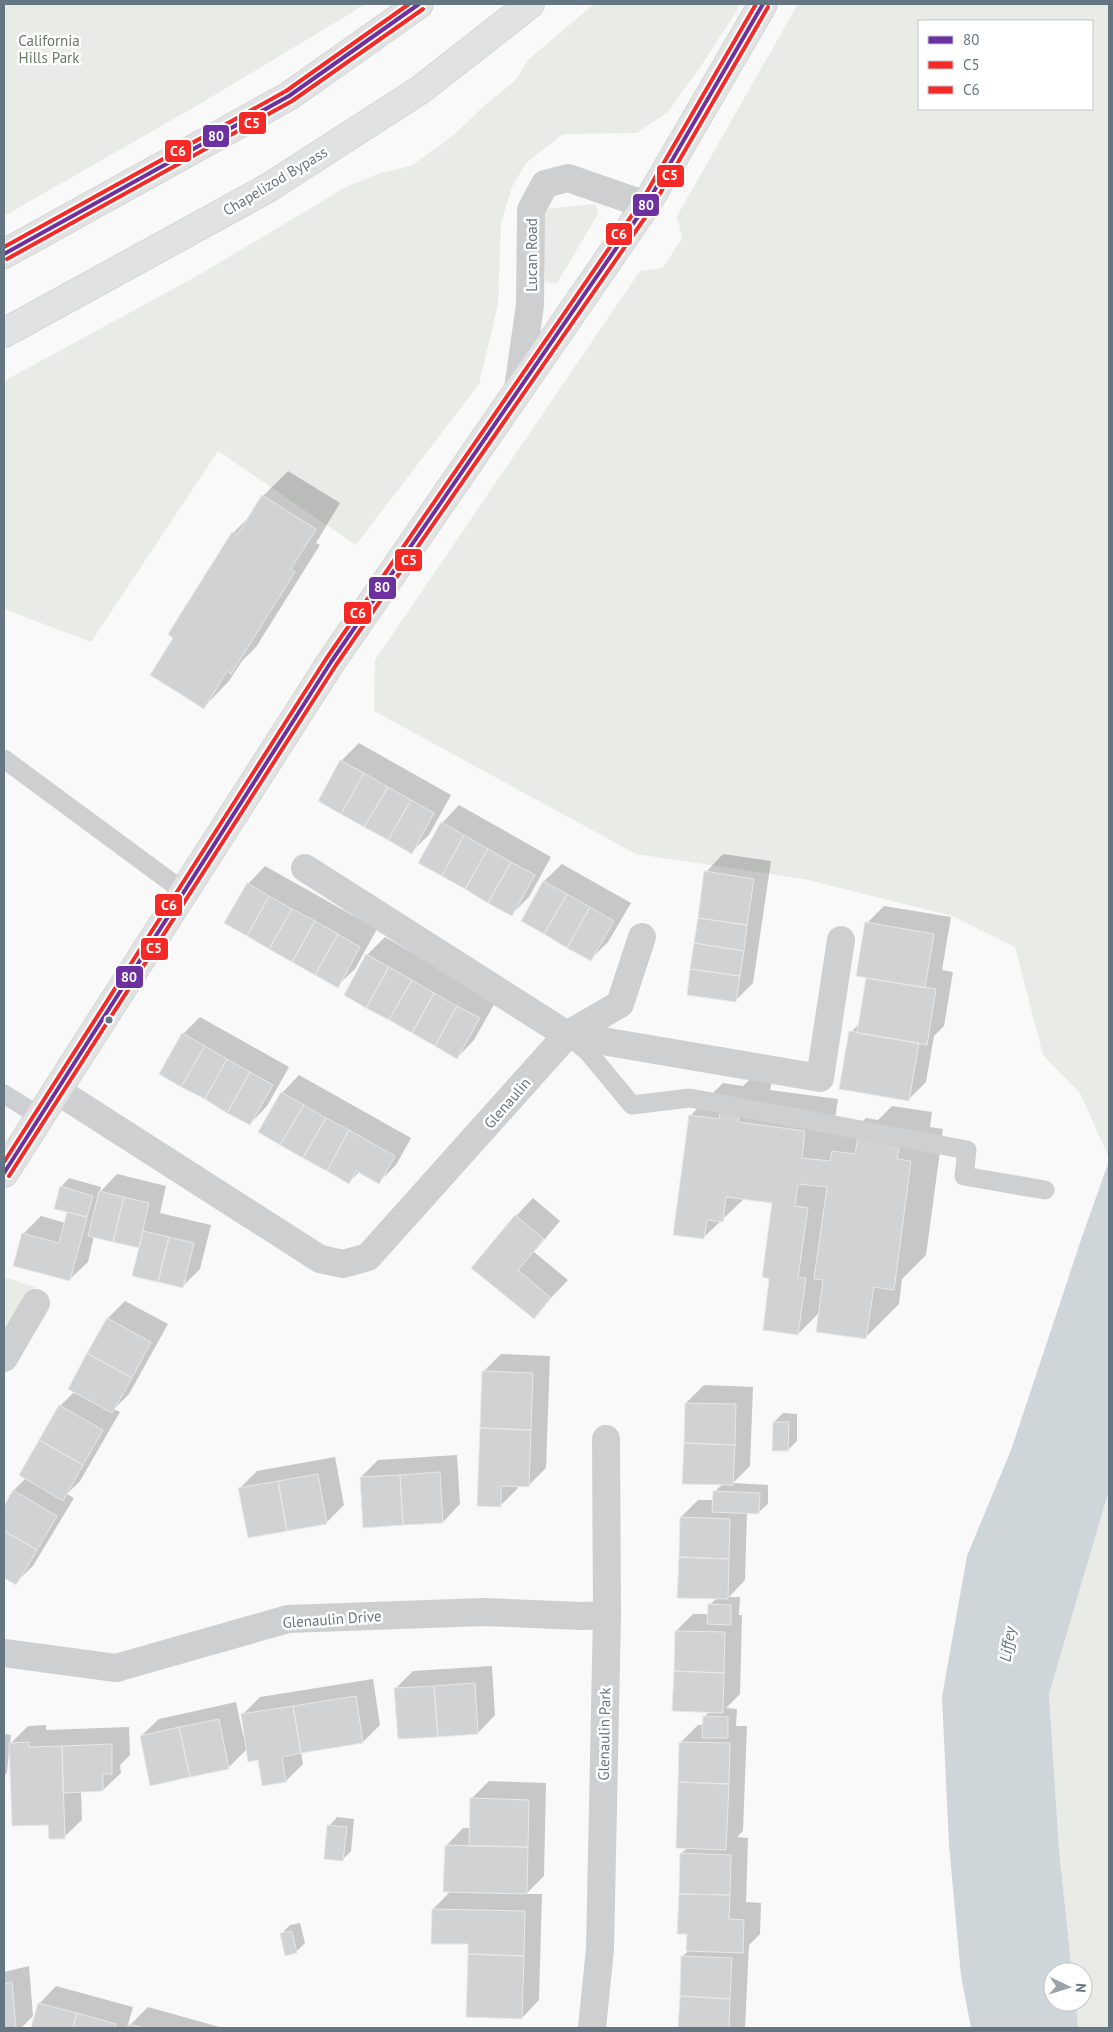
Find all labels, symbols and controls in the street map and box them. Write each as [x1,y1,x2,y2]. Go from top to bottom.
legend [918,20,1093,110]
text: 80 [963,30,979,49]
park label: California Hills Park [18,31,80,67]
text: C5 [963,55,980,74]
text: C6 [963,80,980,99]
line badge: C5 [238,111,267,135]
text: C5 [244,114,260,132]
line badge: 80 [202,124,230,148]
text: 80 [208,127,224,145]
line badge: C6 [164,139,192,163]
text: C6 [170,142,186,160]
street label: Chapelizod Bypass [219,142,331,220]
line badge: C5 [656,164,685,188]
text: C5 [662,166,678,184]
line badge: 80 [632,193,660,217]
text: 80 [638,196,654,214]
street label: Lucan Road [522,218,541,292]
line badge: C6 [605,222,633,246]
text: C6 [611,225,627,243]
line badge: C5 [394,548,423,572]
text: C5 [401,551,417,569]
line badge: 80 [368,576,397,600]
text: 80 [374,578,390,596]
line badge: C6 [343,601,372,625]
text: C6 [350,604,366,622]
line badge: C6 [154,893,183,917]
text: C6 [161,896,177,914]
line badge: C5 [140,937,169,961]
text: C5 [146,939,162,957]
line badge: 80 [115,965,144,989]
text: 80 [121,968,137,986]
unlabelled marker [104,1015,114,1025]
street label: Glenaulin [480,1074,534,1132]
street label: Glenaulin Drive [282,1606,382,1632]
water label: Liffey [994,1624,1020,1663]
street label: Glenaulin Park [594,1686,614,1781]
north arrow [1043,1962,1093,2012]
text: N [1072,1983,1090,1993]

